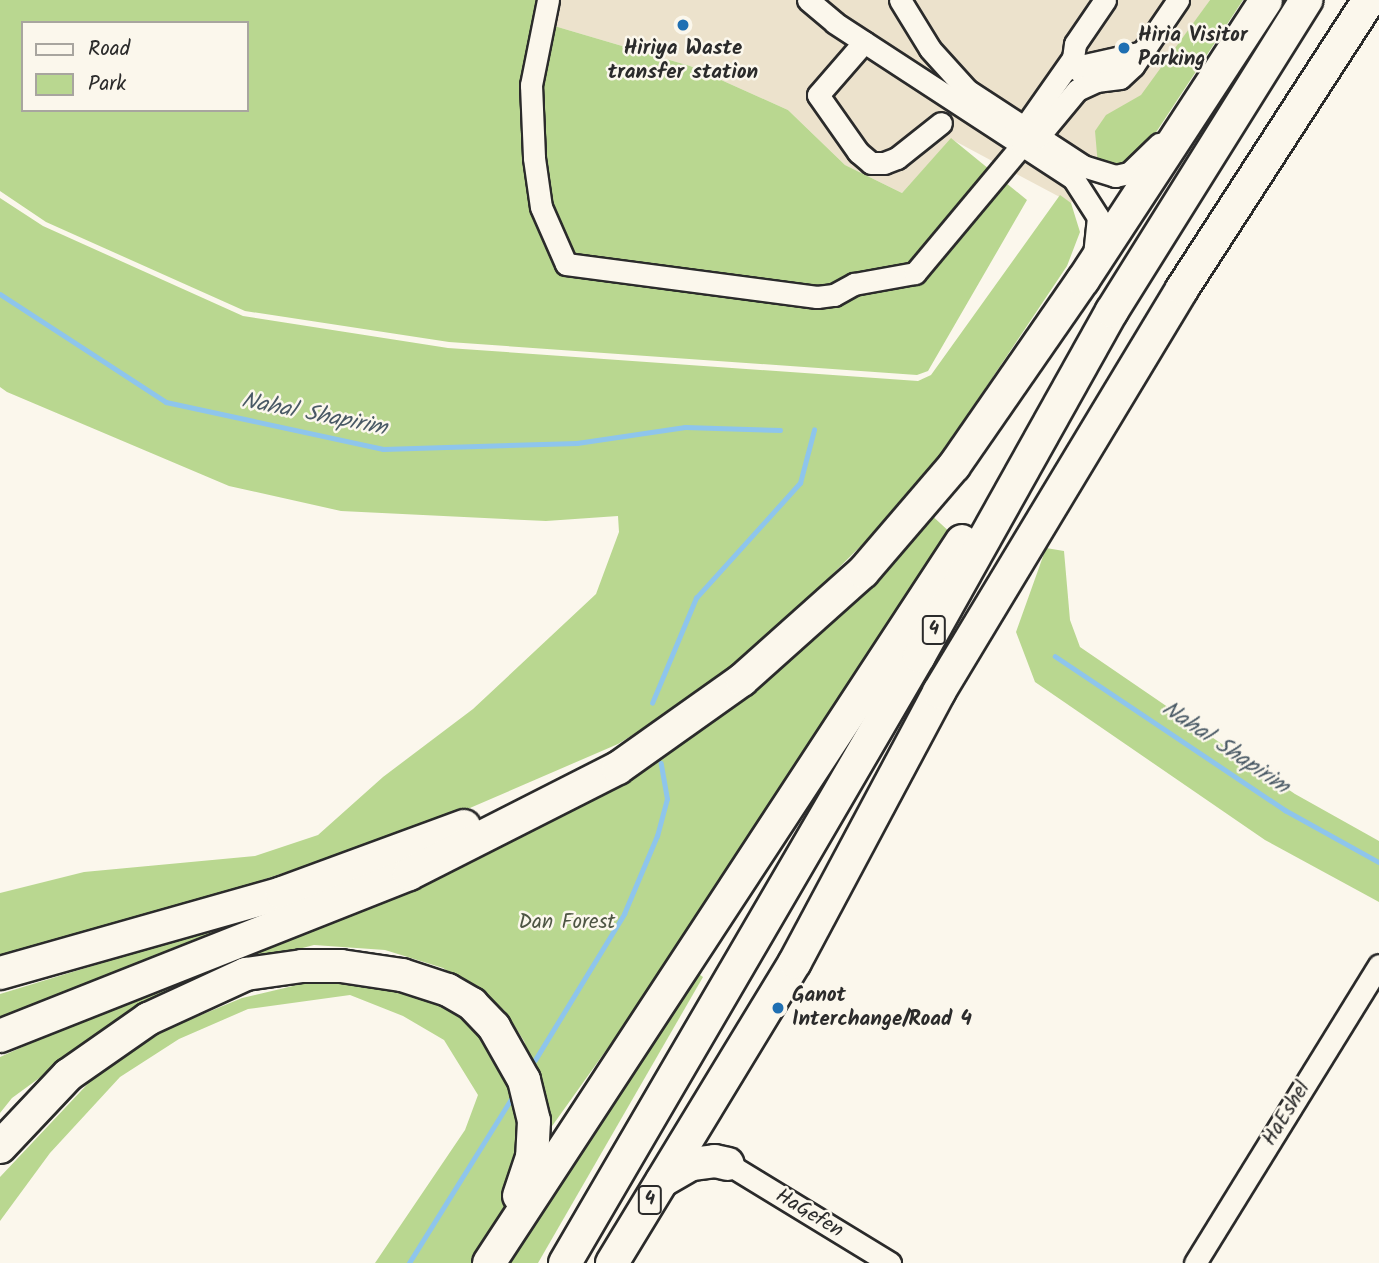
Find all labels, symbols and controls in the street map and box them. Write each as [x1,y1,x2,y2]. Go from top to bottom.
marker: Hiriya Waste transfer station [675,17,691,33]
legend [21,21,248,112]
place label: Hiria Visitor Parking [1138,23,1248,73]
text: Road [88,33,130,66]
place label: Hiriya Waste transfer station [608,36,758,86]
marker: Hiria Visitor Parking [1116,40,1132,56]
text: Park [88,68,126,101]
water label: Nahal Shapirim [239,387,389,443]
road number: 4 [922,614,946,646]
water label: Nahal Shapirim [1156,695,1294,801]
park label: Dan Forest [519,910,615,936]
place label: Ganot Interchange/Road 4 [792,983,972,1033]
marker: Ganot Interchange/Road 4 [770,1000,786,1016]
street label: HaEshel [1258,1077,1316,1151]
road number: 4 [638,1184,662,1216]
street label: HaGefen [770,1184,848,1244]

